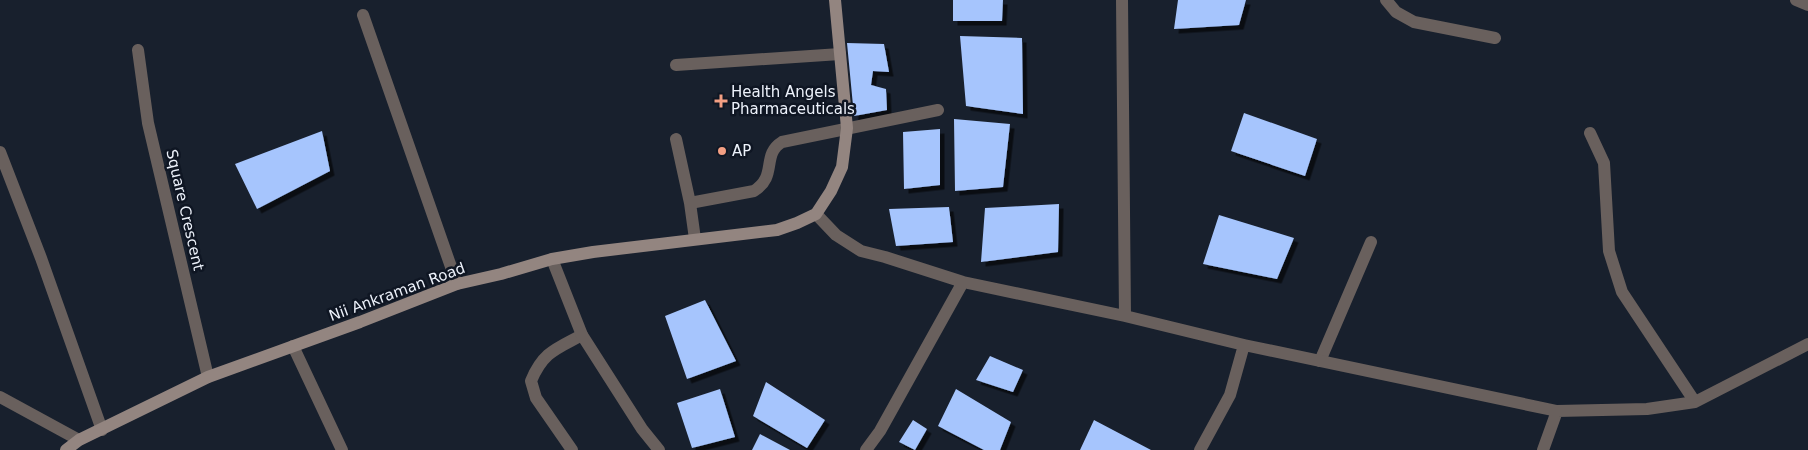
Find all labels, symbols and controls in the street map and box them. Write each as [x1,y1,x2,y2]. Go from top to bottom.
place label: Health Angels Pharmaceuticals [731,83,855,118]
marker: Health Angels Pharmaceuticals [715,95,727,107]
place label: AP [732,142,751,160]
marker: AP [716,145,728,157]
street label: Square Crescent [162,148,208,272]
street label: Nii Ankraman Road [326,259,468,325]

